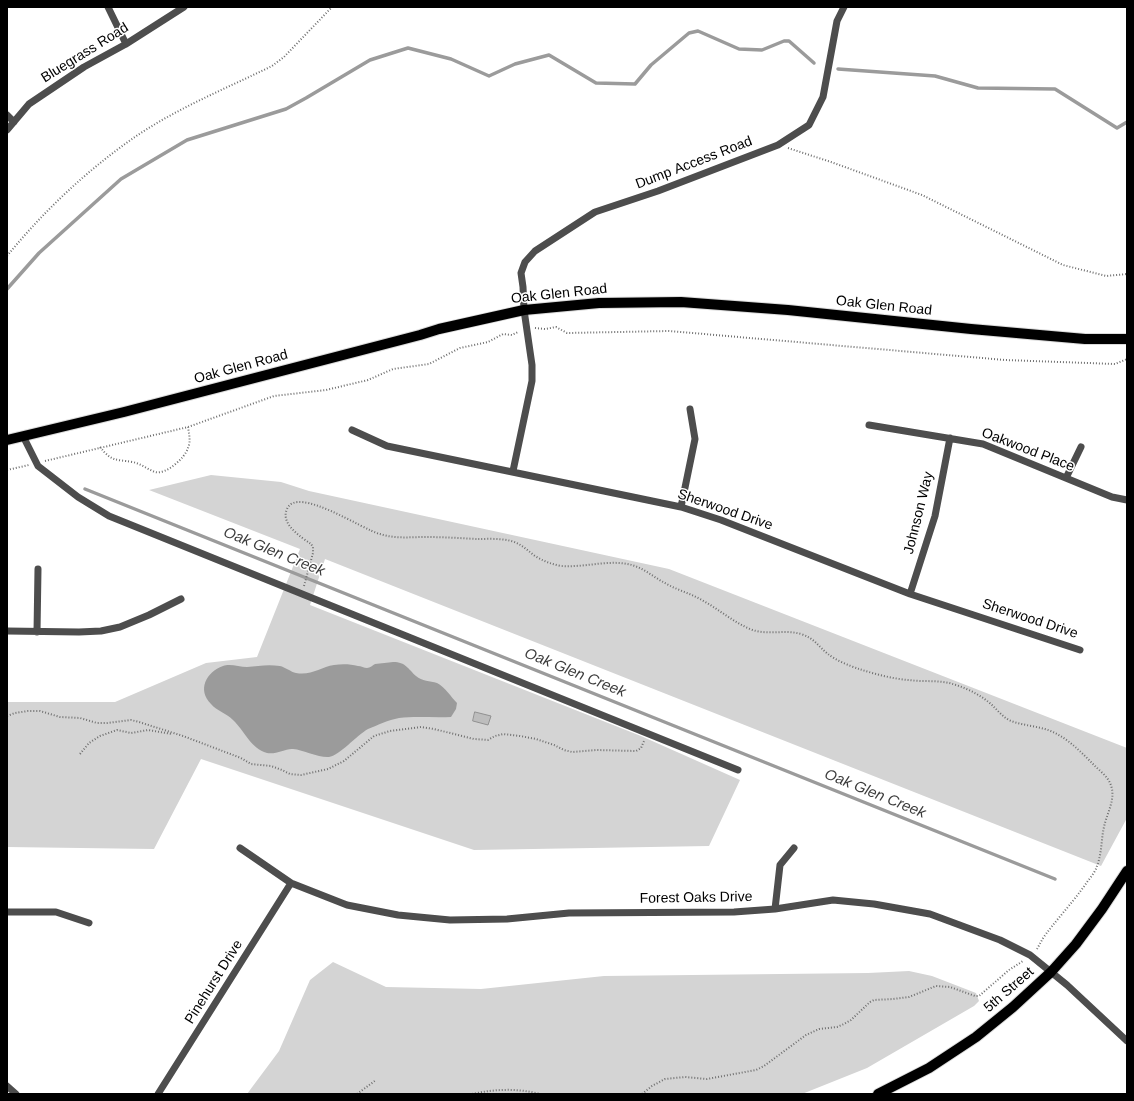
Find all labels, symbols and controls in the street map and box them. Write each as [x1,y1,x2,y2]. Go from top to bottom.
street label: Bluegrass Road [38,19,132,87]
street label: Dump Access Road [633,133,755,193]
street label: Oak Glen Road [510,281,608,307]
street label: Oak Glen Road [835,293,933,319]
street label: Oak Glen Road [192,346,290,388]
street label: Oakwood Place [979,425,1077,475]
street label: Johnson Way [901,470,937,556]
street label: Sherwood Drive [675,486,775,534]
water label: Oak Glen Creek [221,524,327,580]
street label: Sherwood Drive [980,596,1080,642]
water label: Oak Glen Creek [522,645,628,701]
water label: Oak Glen Creek [822,766,928,822]
street label: Forest Oaks Drive [639,889,753,907]
street label: Pinehurst Drive [182,937,246,1027]
street label: 5th Street [981,964,1037,1016]

